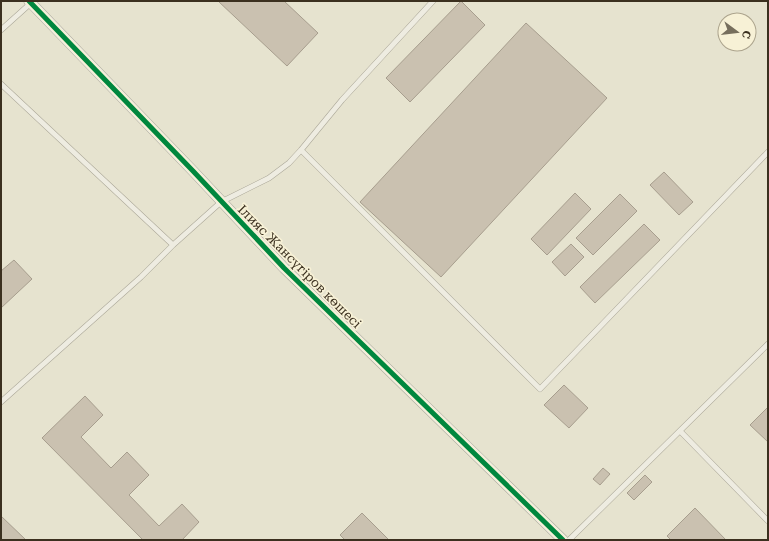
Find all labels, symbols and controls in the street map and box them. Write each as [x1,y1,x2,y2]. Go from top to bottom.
north arrow [717,12,757,52]
text: С [739,29,753,40]
street label: Ілияс Жансүгіров көшесі [235,202,364,331]

